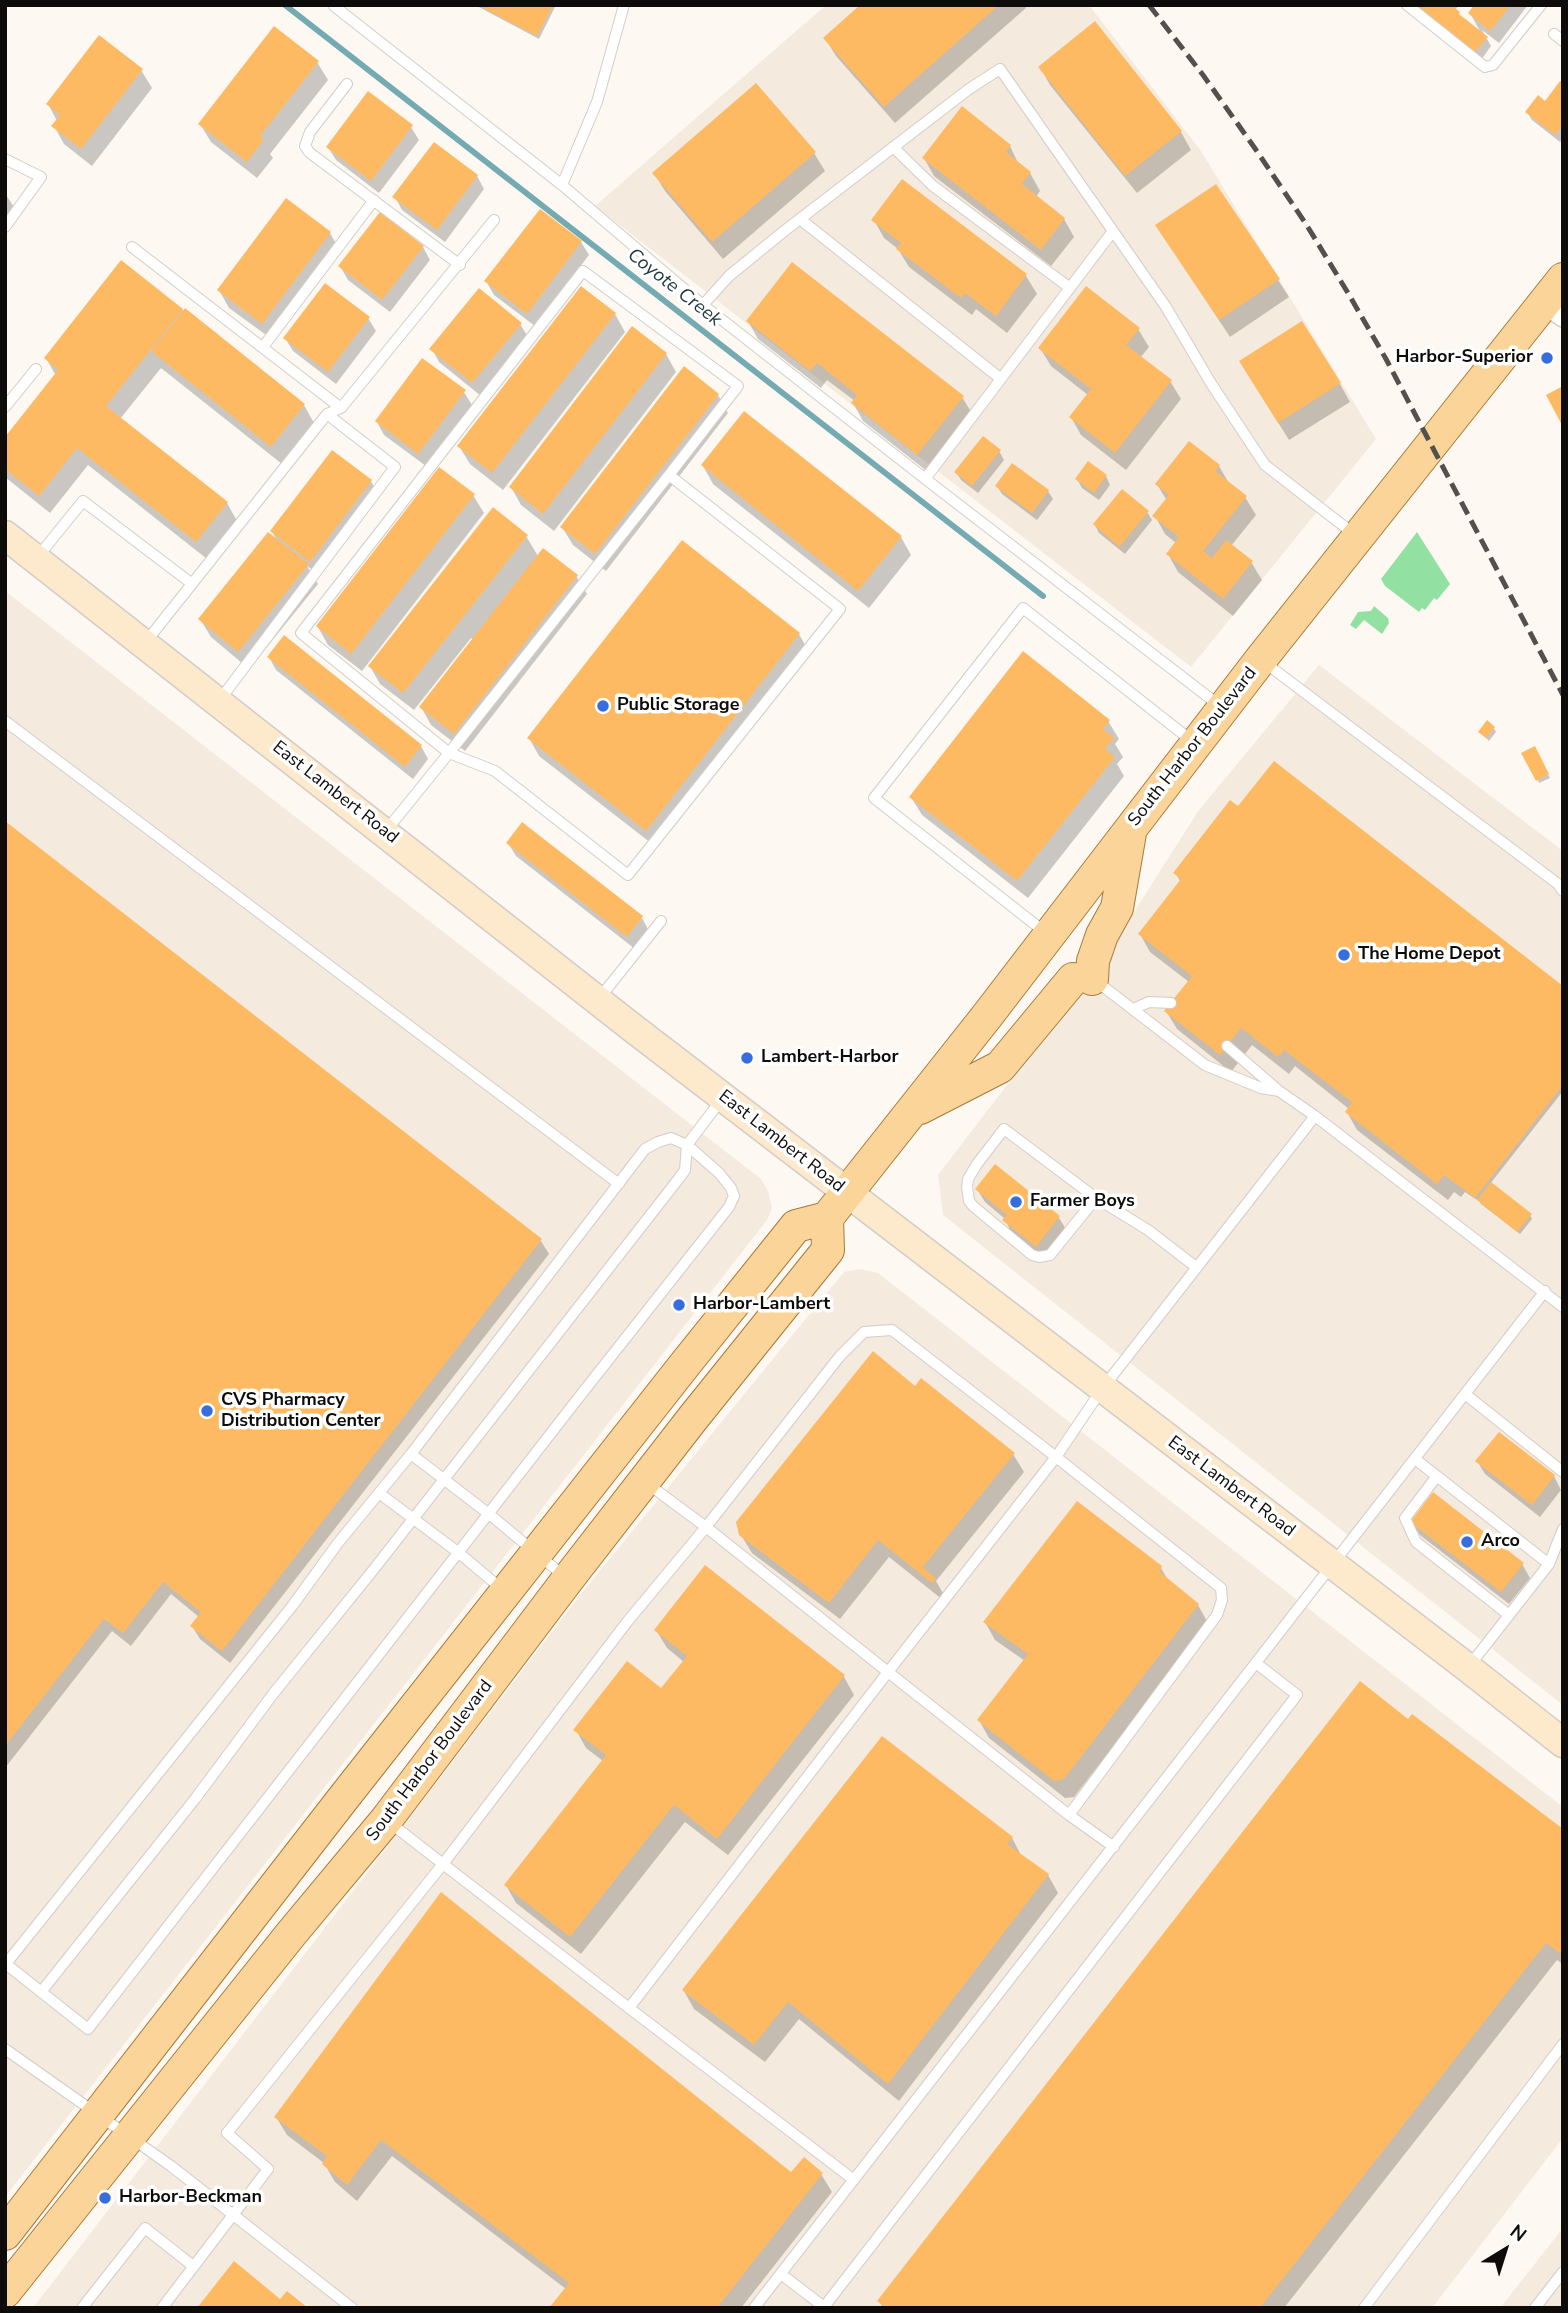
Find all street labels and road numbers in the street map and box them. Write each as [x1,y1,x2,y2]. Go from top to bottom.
street label: South Harbor Boulevard [1124,663,1262,831]
street label: East Lambert Road [268,737,402,849]
street label: East Lambert Road [714,1086,848,1198]
street label: East Lambert Road [1163,1432,1299,1542]
street label: South Harbor Boulevard [362,1676,498,1846]

